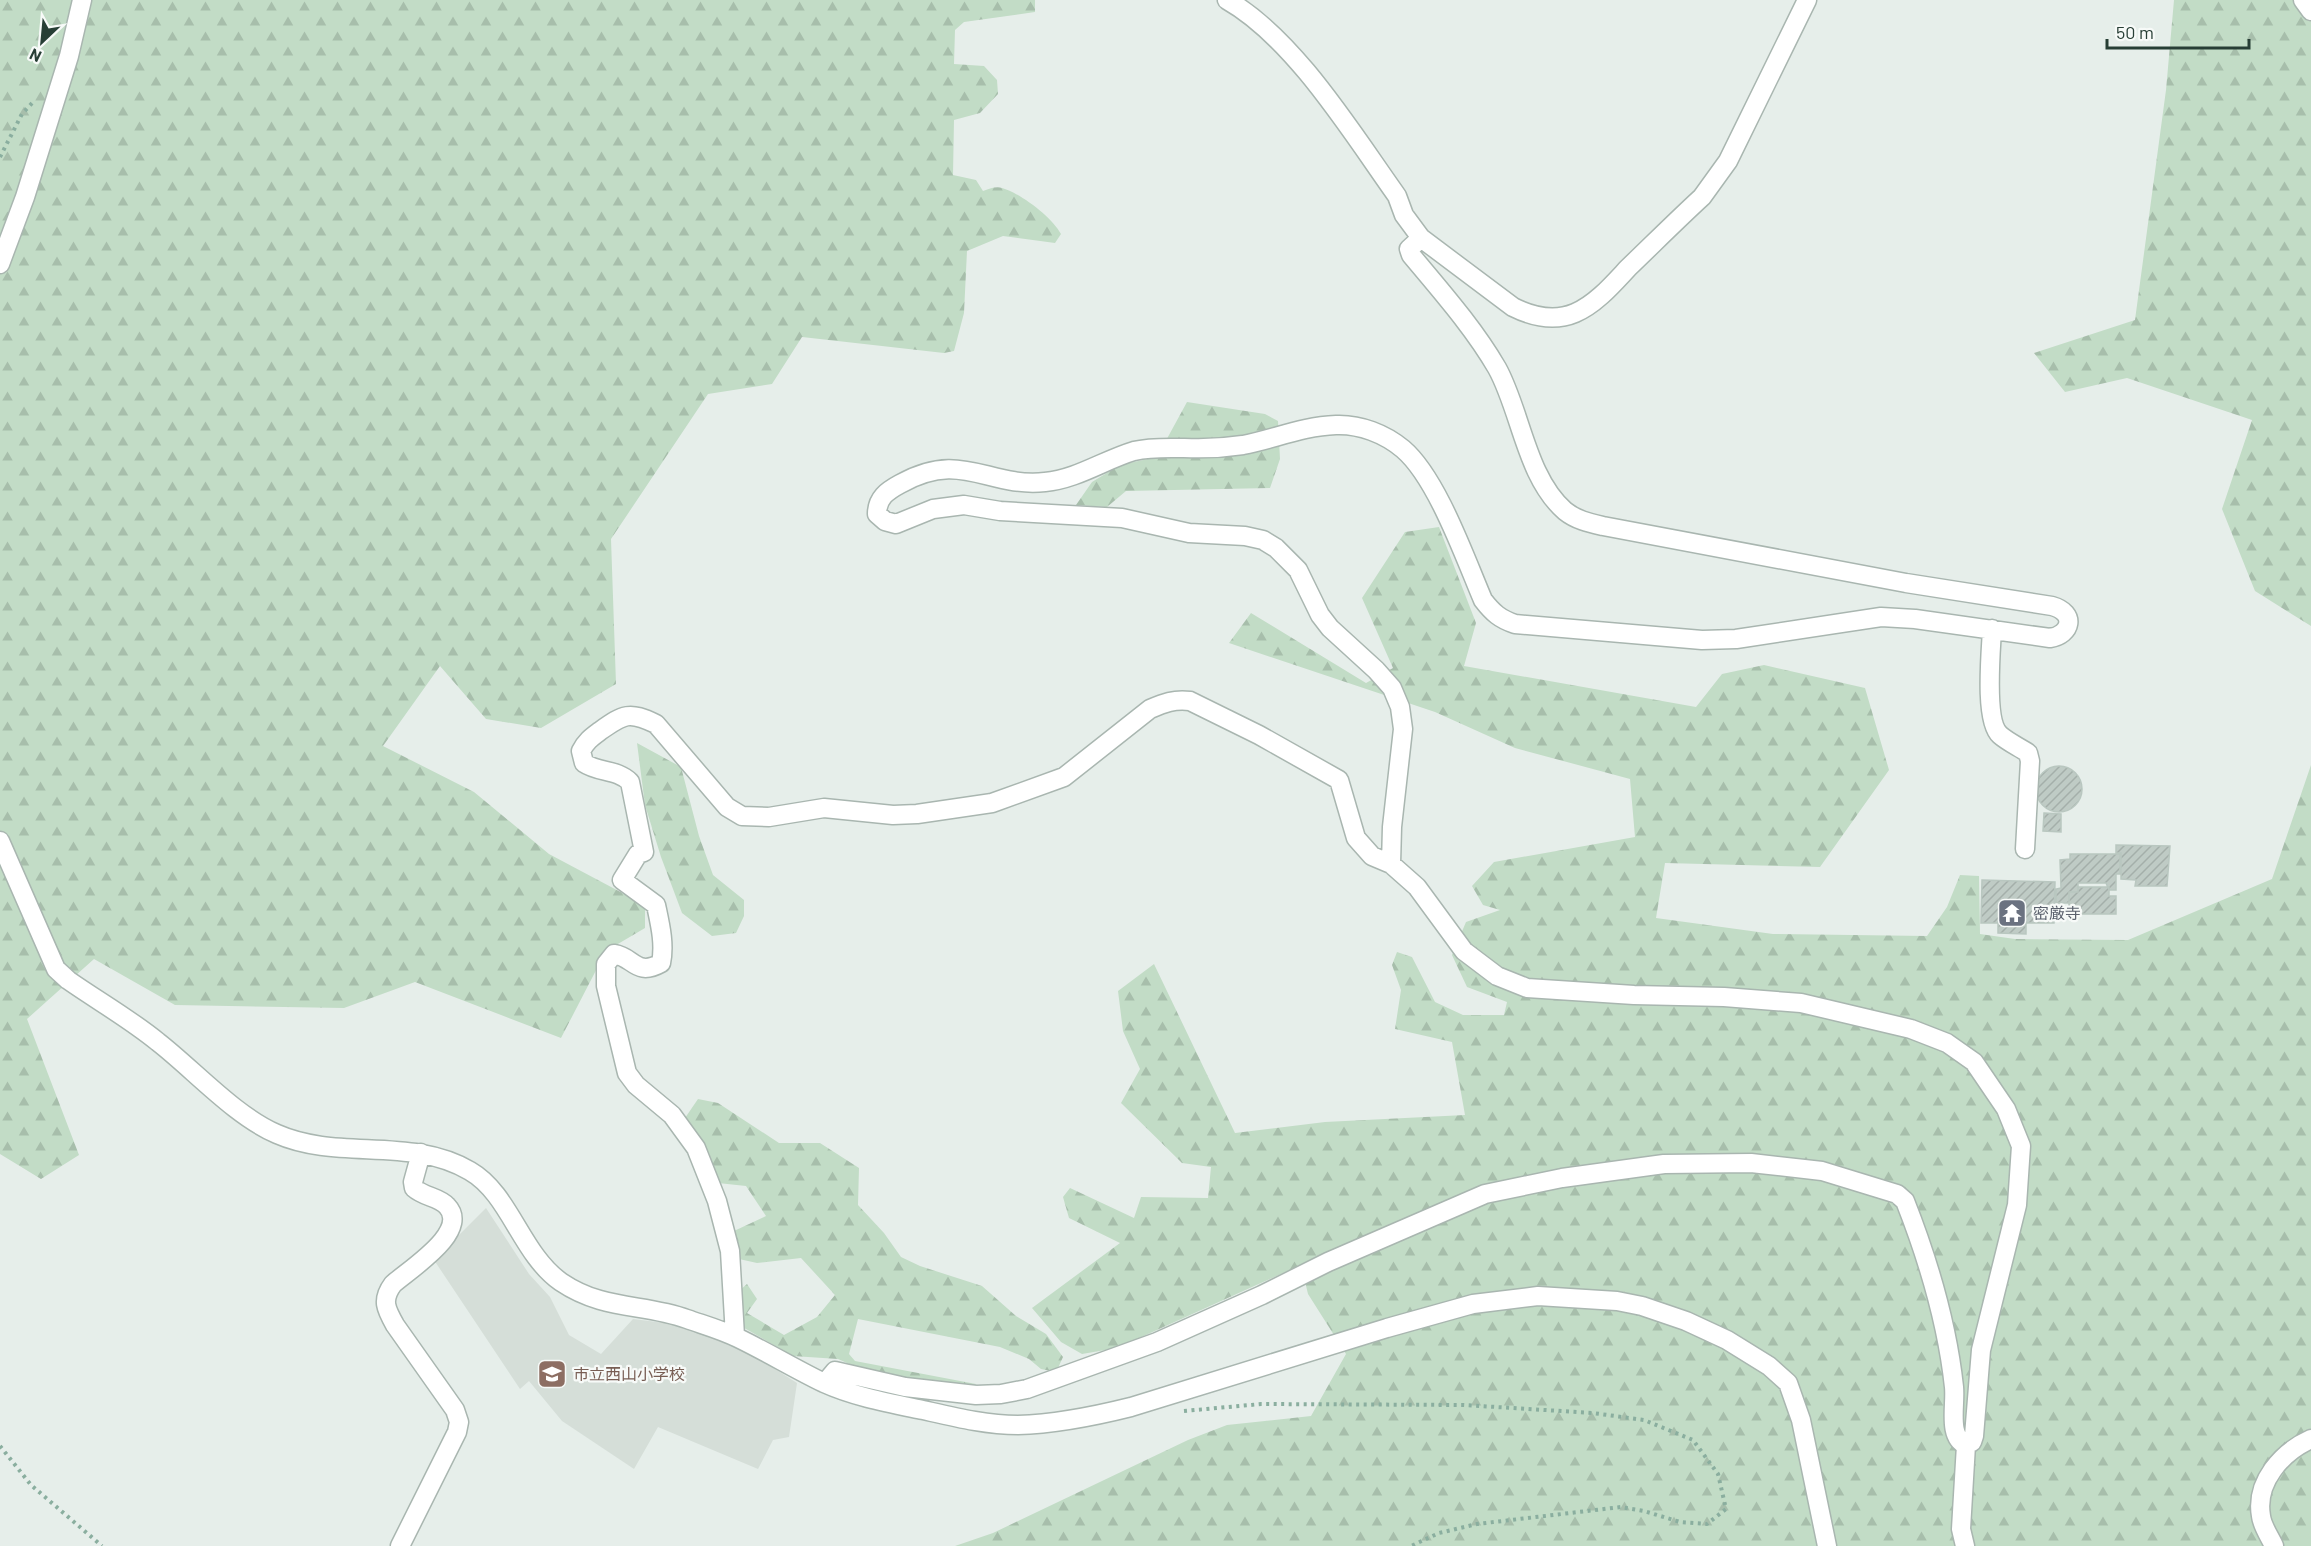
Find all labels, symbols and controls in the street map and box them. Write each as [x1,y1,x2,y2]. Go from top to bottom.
north arrow [12,12,72,72]
scale bar [2107,12,2250,50]
text: 50 m [2116,21,2154,43]
text: N [26,45,44,67]
temple icon: 密厳寺 [1996,897,2028,929]
place label: 密厳寺 [2033,903,2081,922]
school or university icon: 市立西山小学校 [536,1358,568,1390]
place label: 市立西山小学校 [573,1364,685,1383]

